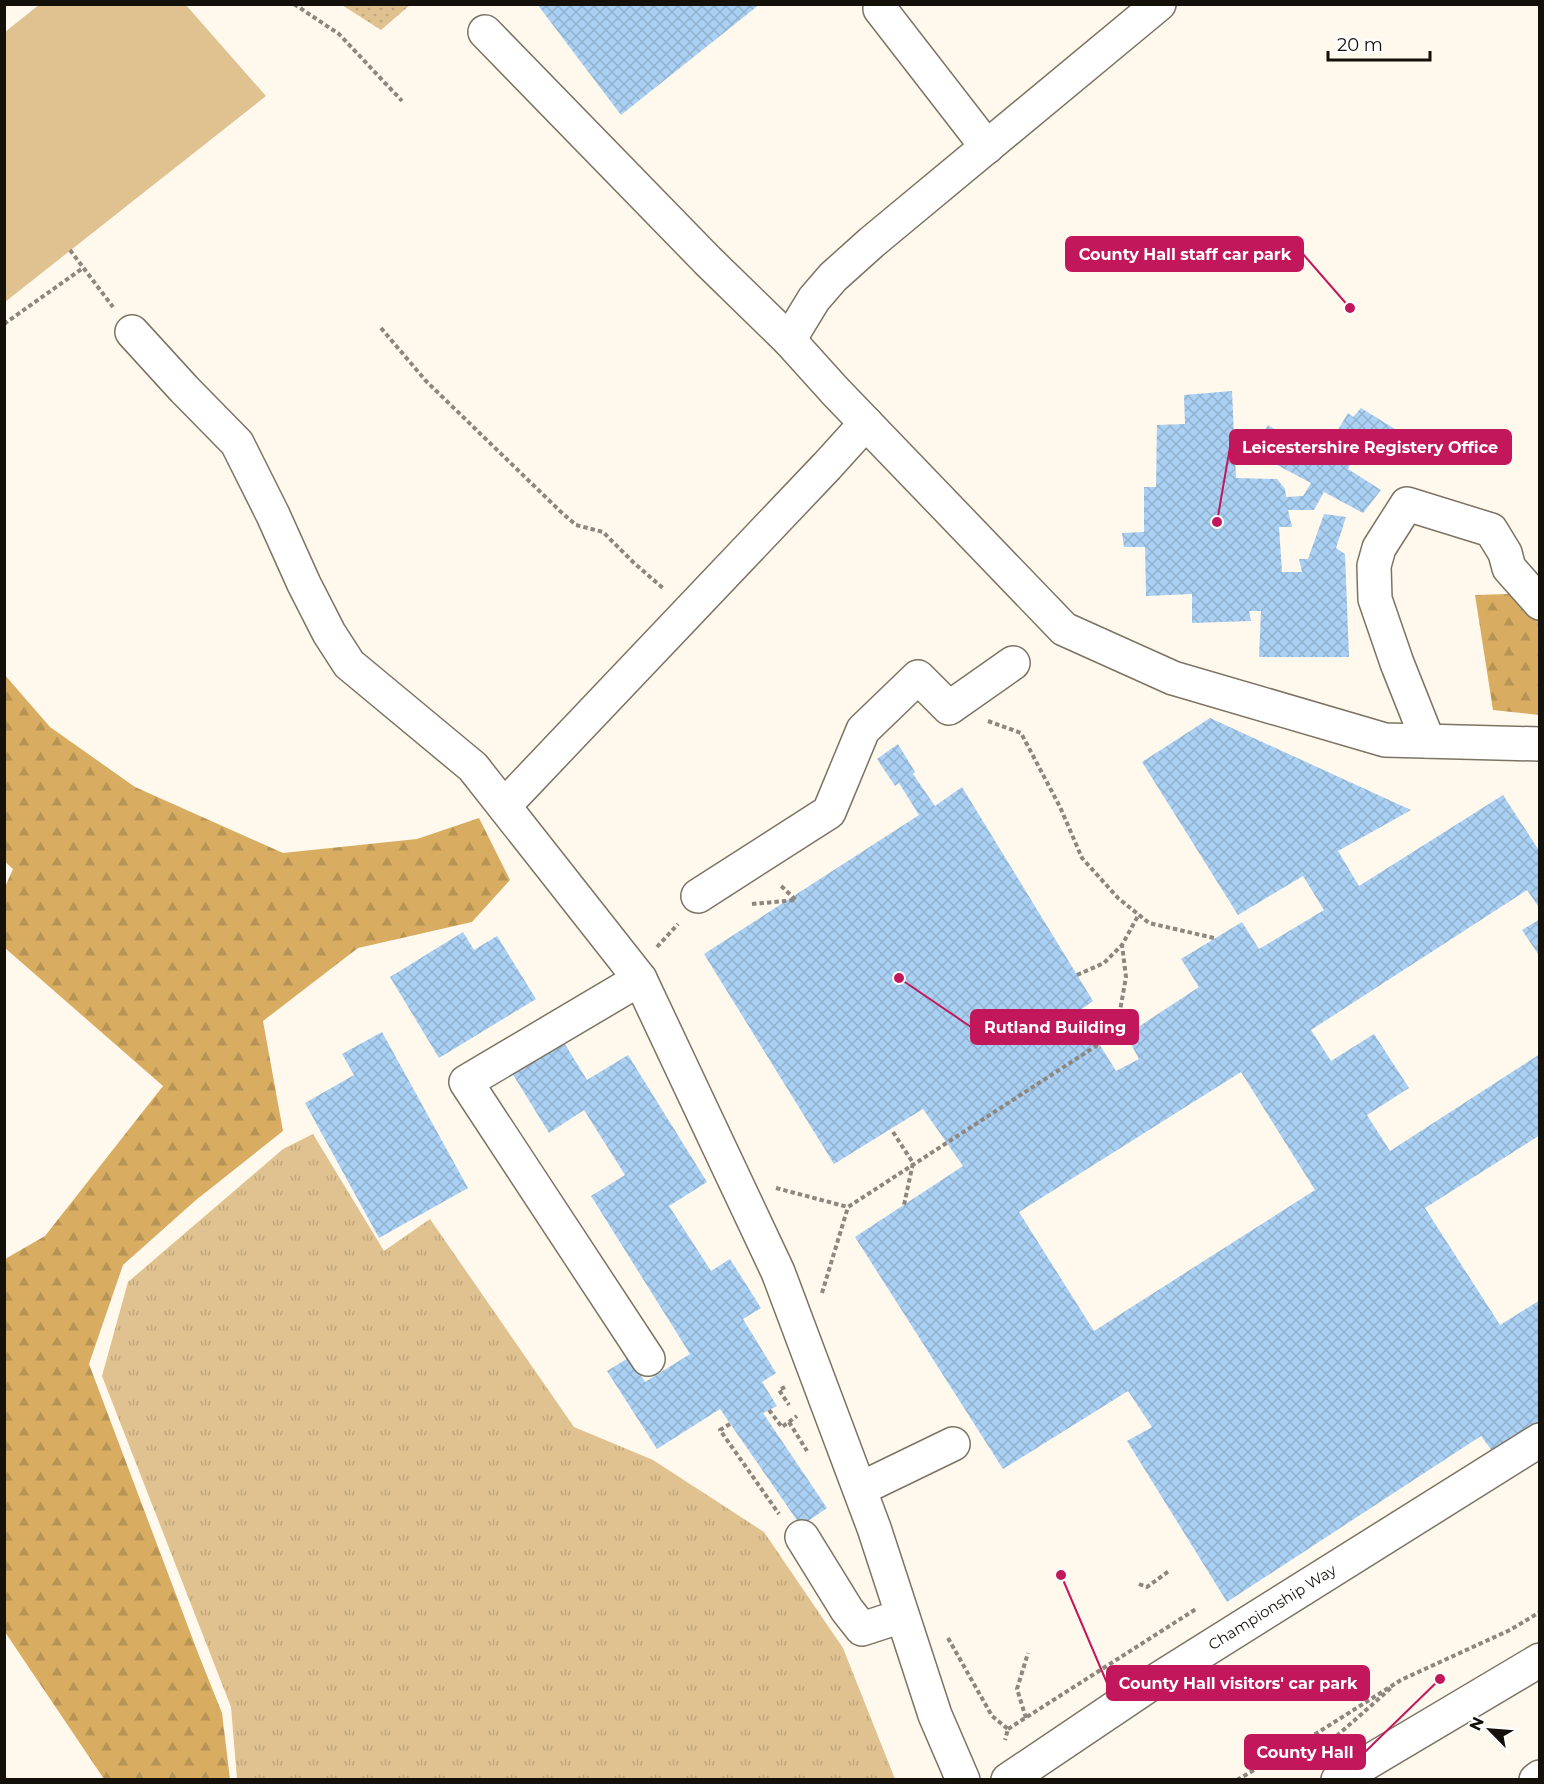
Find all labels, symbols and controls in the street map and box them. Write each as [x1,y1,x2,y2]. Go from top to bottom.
scale bar [1328,24,1430,62]
text: 20 m [1337,34,1383,56]
callout: County Hall staff car park [1066,237,1303,271]
text: County Hall staff car park [1079,245,1292,264]
callout: Leicestershire Registery Office [1230,430,1511,464]
text: Leicestershire Registery Office [1242,438,1498,457]
callout: Rutland Building [971,1010,1138,1044]
text: Rutland Building [984,1018,1126,1037]
street label: Championship Way [1204,1559,1340,1654]
callout: County Hall visitors' car park [1107,1666,1369,1700]
text: County Hall visitors' car park [1119,1674,1358,1693]
north arrow [1460,1700,1520,1760]
text: N [1466,1714,1488,1734]
callout: County Hall [1245,1735,1365,1769]
text: County Hall [1257,1743,1353,1762]

